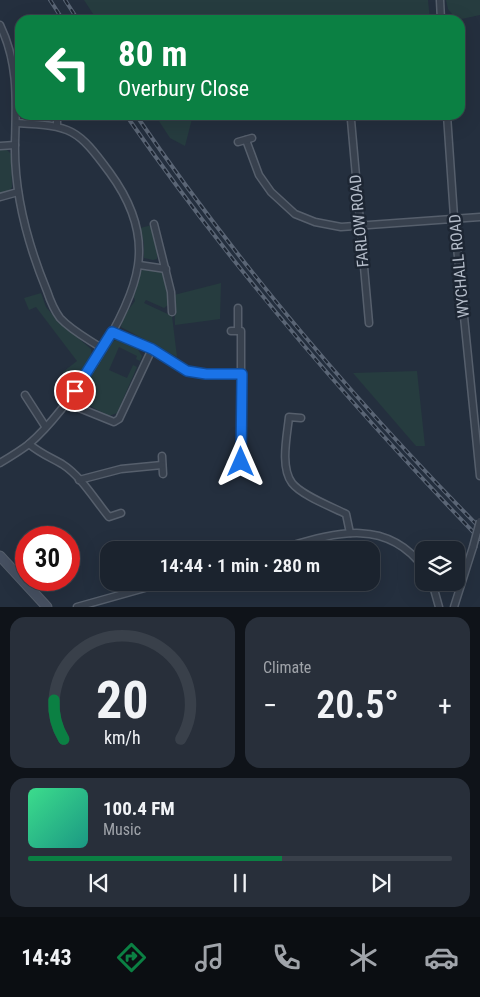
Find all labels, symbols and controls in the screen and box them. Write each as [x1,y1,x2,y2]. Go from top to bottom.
text: 80 m [118,34,187,75]
icon: left [35,35,100,100]
text: Overbury Close [118,76,249,101]
street label: FARLOW ROAD [345,174,373,268]
street label: WYCHALL ROAD [445,213,473,319]
pin [54,370,96,412]
icon: arrive [61,377,89,405]
position arrow [214,435,266,487]
speed limit sign: 30 [15,526,80,591]
map controls [415,541,465,591]
button: layers [415,541,465,591]
text: 14:44 · 1 min · 280 m [160,554,320,577]
text: Climate [263,658,311,677]
text: 20 [96,670,149,731]
text: 20.5° [316,683,399,727]
text: − [263,689,277,722]
text: + [438,689,452,722]
text: km/h [104,727,141,748]
text: 100.4 FM [103,797,175,820]
text: Music [103,820,141,839]
icon: previous [85,869,113,897]
icon: pause [226,869,254,897]
icon: next [367,869,395,897]
icon: directions [114,940,149,975]
icon: music [192,940,227,975]
icon: phone [269,940,304,975]
icon: climate [346,940,381,975]
icon: car [424,940,459,975]
text: 14:43 [21,945,72,970]

